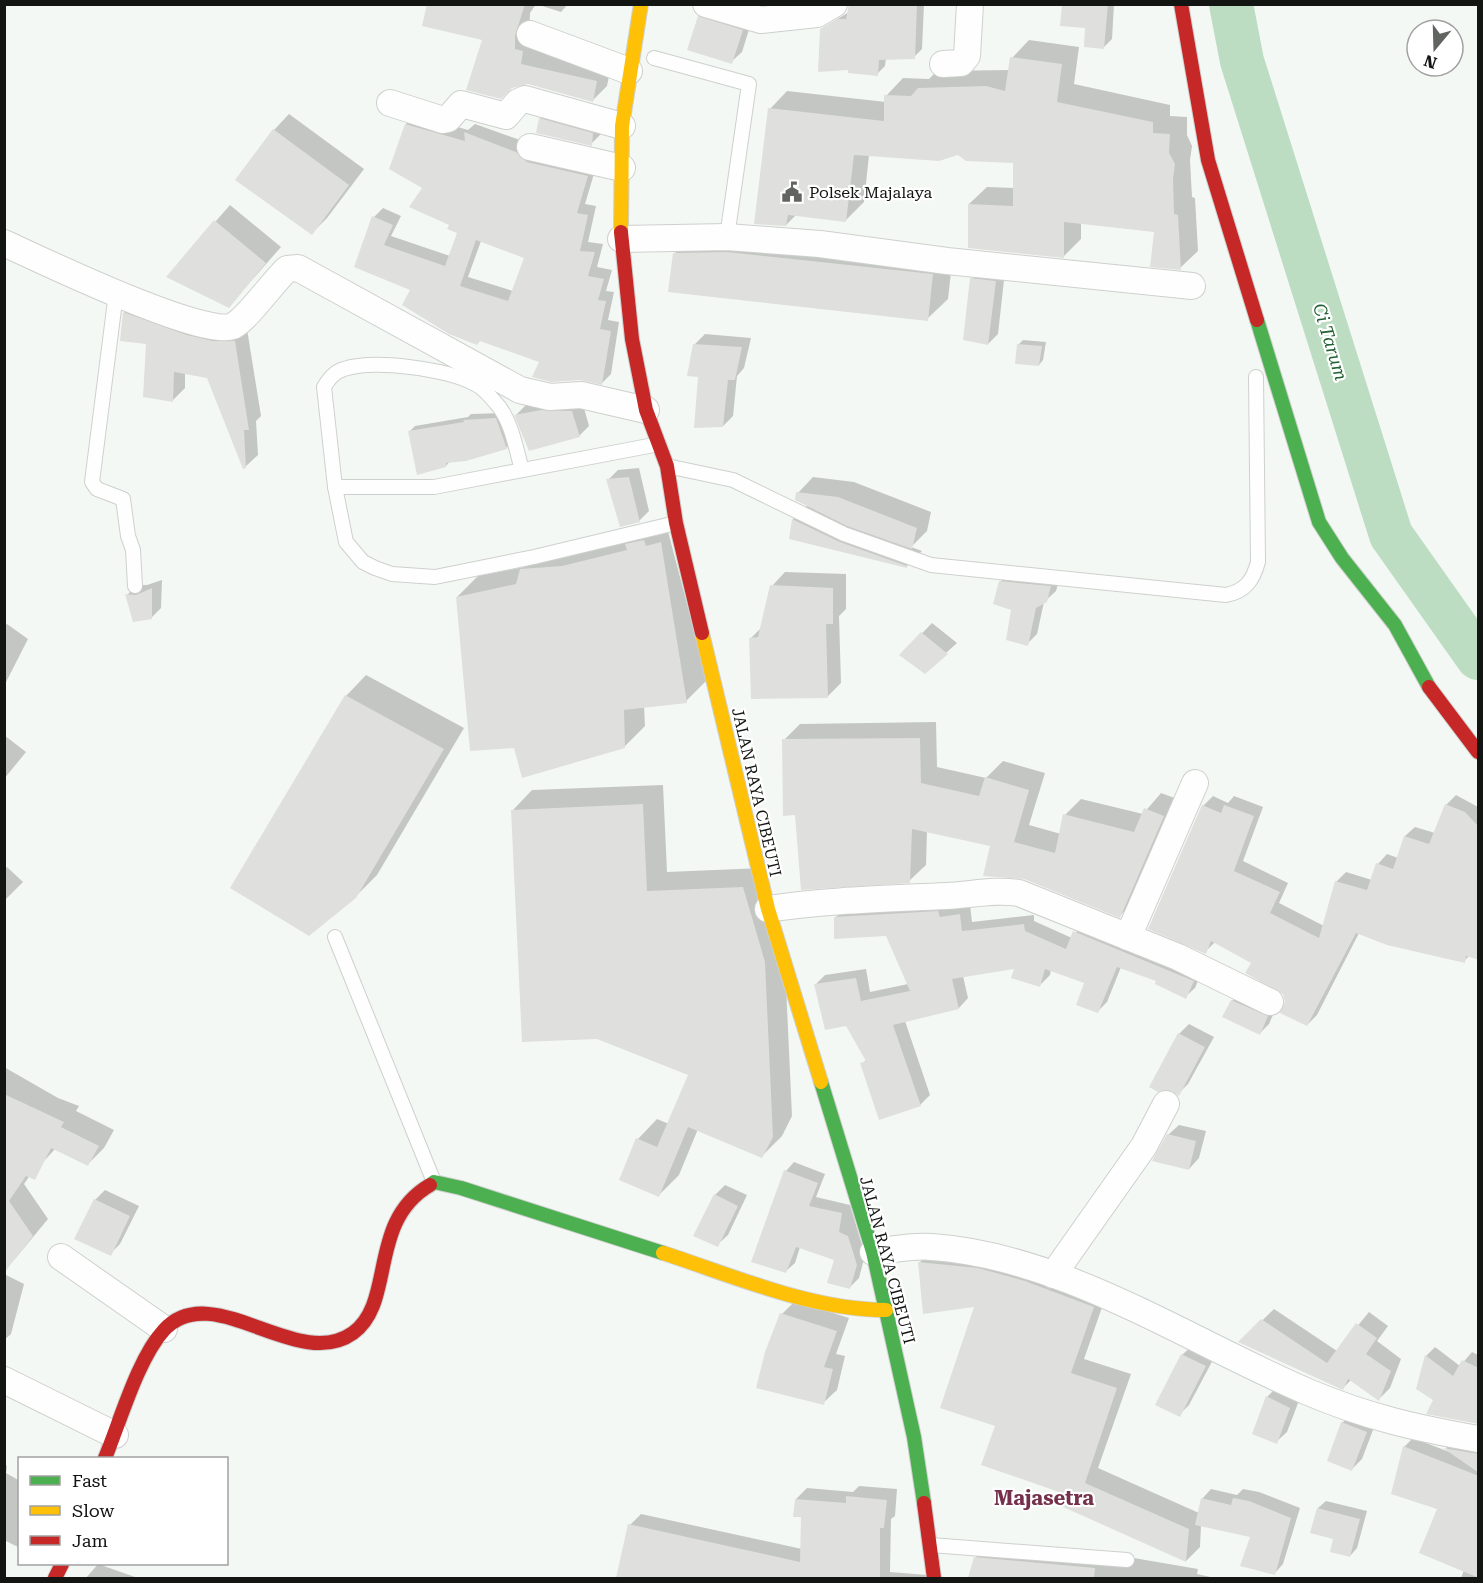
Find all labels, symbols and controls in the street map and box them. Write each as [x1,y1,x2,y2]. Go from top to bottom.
north arrow [1405,18,1465,78]
text: N [1421,51,1439,73]
public building icon: Polsek Majalaya [780,180,804,204]
place label: Polsek Majalaya [809,183,933,202]
water label: Ci Tarum [1309,301,1352,383]
street label: JALAN RAYA CIBEUTI [728,706,785,878]
street label: JALAN RAYA CIBEUTI [856,1174,919,1346]
legend [18,1457,228,1565]
text: Fast [72,1470,107,1491]
district label: Majasetra [994,1486,1094,1510]
text: Slow [72,1500,114,1521]
text: Jam [72,1530,108,1551]

